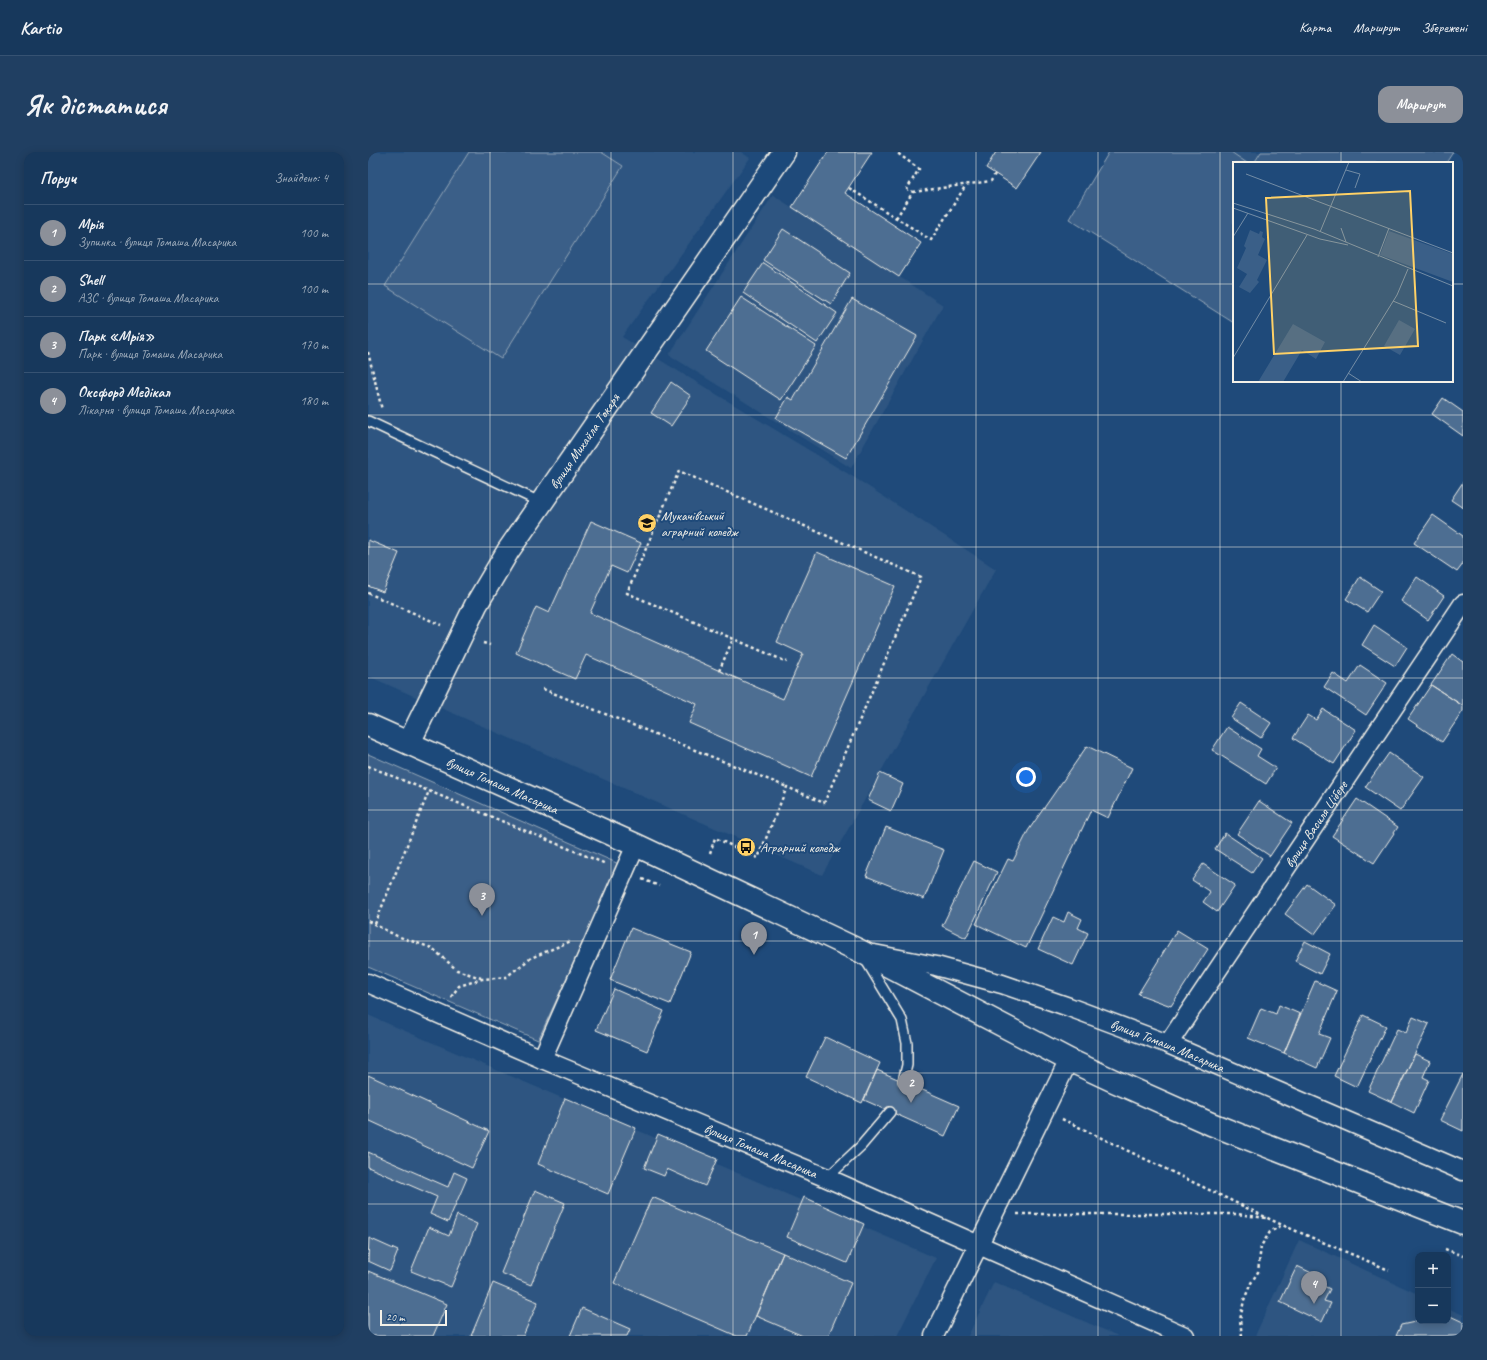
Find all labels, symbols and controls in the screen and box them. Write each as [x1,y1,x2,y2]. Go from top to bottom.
text: Kartio [20,16,61,40]
text: Карта [1299,19,1331,36]
text: Маршрут [1353,19,1399,36]
text: Збережені [1421,19,1467,36]
button: Маршрут [1378,86,1463,123]
text: Як дістатися [24,87,167,122]
inset map [1233,162,1453,382]
text: Поруч [40,168,76,189]
text: Знайдено: 4 [274,170,328,186]
text: Мрія [78,215,103,234]
text: 1 [50,225,56,241]
text: 100 m [300,225,328,241]
text: Зупинка · вулиця Томаша Масарика [78,234,236,250]
text: Shell [78,271,103,290]
text: 2 [50,281,56,297]
text: 100 m [300,281,328,297]
text: АЗС · вулиця Томаша Масарика [78,290,219,306]
text: Парк «Мрія» [78,327,154,346]
text: 3 [50,337,56,353]
text: 170 m [300,337,328,353]
text: Парк · вулиця Томаша Масарика [78,346,222,362]
text: Оксфорд Медікал [78,383,170,402]
street label: вулиця Михайла Токаря [545,389,624,492]
text: 4 [50,393,56,409]
text: 180 m [300,393,328,409]
text: Лікарня · вулиця Томаша Масарика [78,402,234,418]
place label: Мукачівський аграрний коледж [661,507,739,540]
school or university icon: Мукачівський аграрний коледж [636,512,658,534]
street label: вулиця Томаша Масарика [443,753,562,818]
your location [1016,767,1036,787]
street label: вулиця Василя Цібере [1280,776,1351,870]
bus stop icon: Аграрний коледж [735,836,757,858]
place label: Аграрний коледж [760,839,841,856]
pin: 3 [469,883,495,916]
pin: 1 [741,922,767,955]
street label: вулиця Томаша Масарика [1108,1015,1228,1076]
pin: 2 [898,1070,924,1103]
street label: вулиця Томаша Масарика [702,1119,821,1182]
map controls [1415,1252,1451,1324]
button: + [1415,1252,1451,1288]
pin: 4 [1301,1271,1327,1304]
button: − [1415,1288,1451,1324]
scale bar [380,1308,447,1327]
text: 20 m [386,1310,405,1324]

